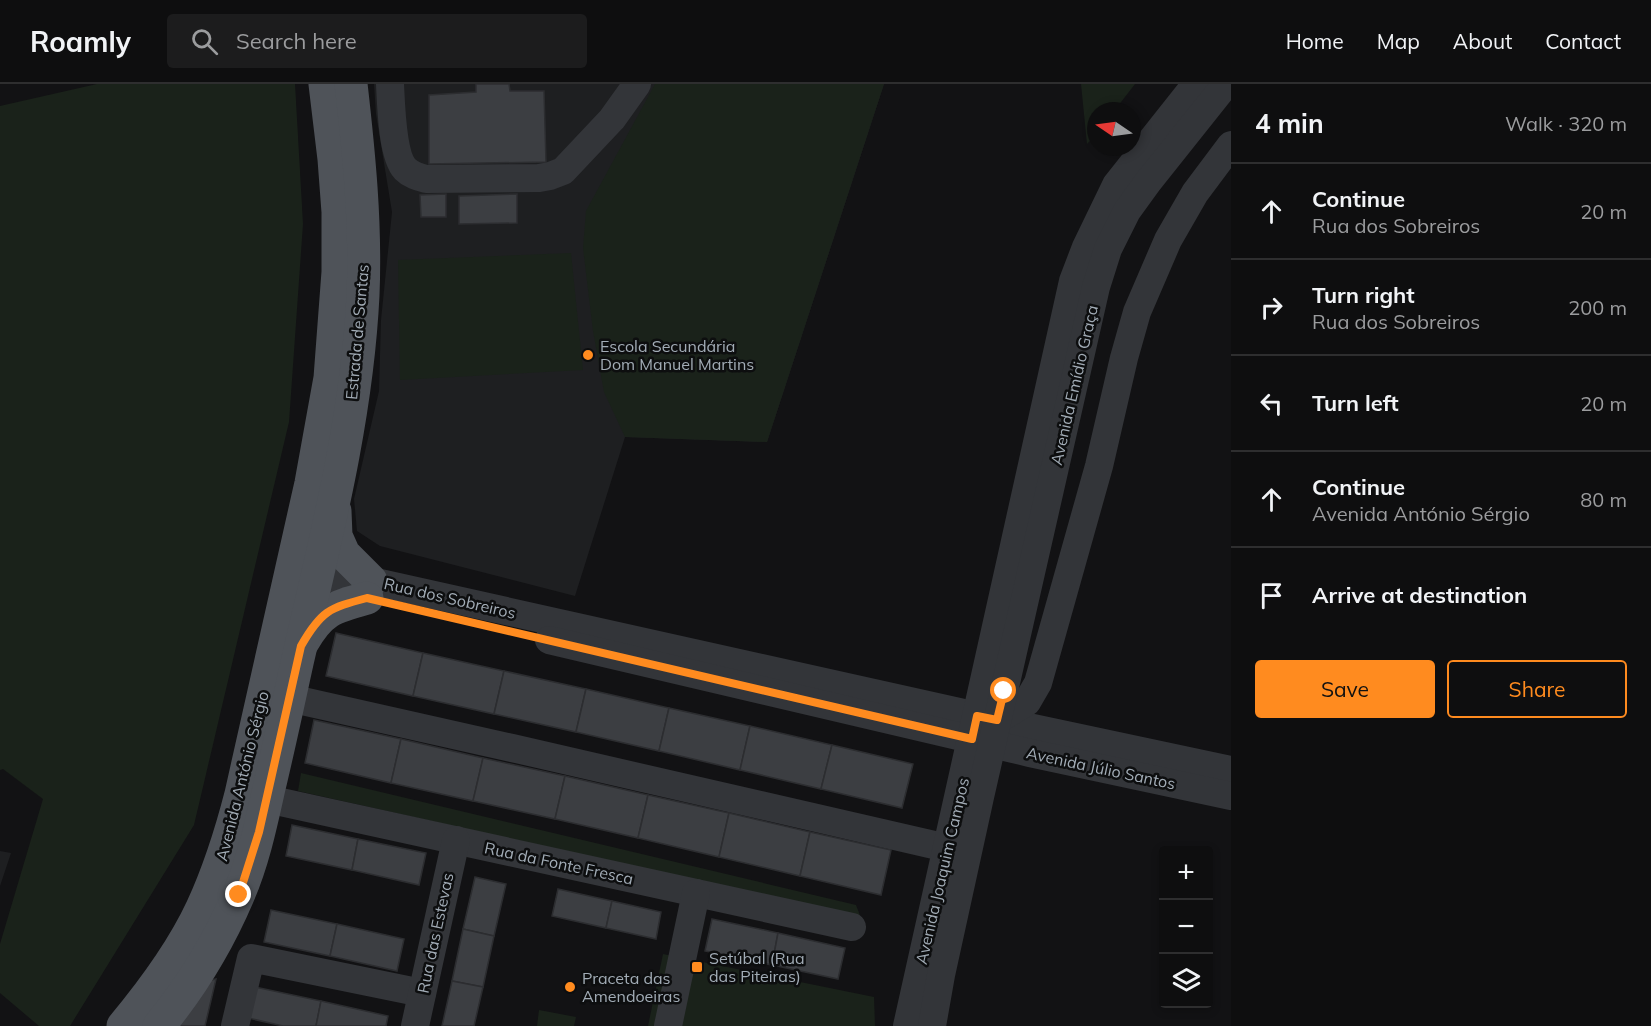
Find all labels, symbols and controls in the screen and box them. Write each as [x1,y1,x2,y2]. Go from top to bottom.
search box [167,14,587,68]
text: Roamly [30,24,131,59]
icon: search [188,25,221,58]
text: Search here [236,27,357,55]
text: Home [1286,28,1344,54]
text: Map [1377,28,1420,54]
text: About [1453,28,1512,54]
text: Contact [1545,28,1621,54]
north arrow [1087,102,1141,156]
text: 4 min [1255,107,1324,140]
text: Walk · 320 m [1505,111,1627,136]
text: Continue [1312,185,1405,213]
icon: ahead [1255,195,1288,228]
text: 20 m [1580,199,1627,224]
text: Rua dos Sobreiros [1312,213,1480,238]
street label: Estrada de Santas [341,263,373,401]
text: Turn right [1312,281,1415,309]
icon: right [1255,291,1288,324]
text: 200 m [1568,295,1627,320]
street label: Avenida Emídio Graça [1046,303,1102,467]
text: Rua dos Sobreiros [1312,309,1480,334]
place label: Escola Secundária Dom Manuel Martins [600,336,754,374]
marker: Escola Secundária Dom Manuel Martins [581,348,595,362]
icon: left [1255,387,1288,420]
text: Turn left [1312,389,1399,417]
text: 20 m [1580,391,1627,416]
text: Continue [1312,473,1405,501]
icon: ahead [1255,483,1288,516]
text: 80 m [1580,487,1627,512]
text: Avenida António Sérgio [1312,501,1530,526]
street label: Rua dos Sobreiros [382,573,518,623]
icon: arrive [1255,579,1288,612]
text: Arrive at destination [1312,581,1527,609]
button: Save [1255,660,1435,718]
button: Share [1447,660,1627,718]
route start [990,677,1016,703]
street label: Avenida António Sérgio [211,689,273,863]
street label: Avenida Júlio Santos [1025,742,1177,794]
street label: Avenida Joaquim Campos [911,776,973,966]
street label: Rua da Fonte Fresca [483,837,635,889]
map controls [1159,846,1213,1008]
button: + [1159,846,1213,900]
street label: Rua das Estevas [412,871,458,995]
route end [225,881,251,907]
button: − [1159,900,1213,954]
place label: Setúbal (Rua das Piteiras) [709,948,805,986]
button: layers [1159,954,1213,1008]
marker: Setúbal (Rua das Piteiras) [690,960,704,974]
place label: Praceta das Amendoeiras [582,968,680,1006]
marker: Praceta das Amendoeiras [563,980,577,994]

